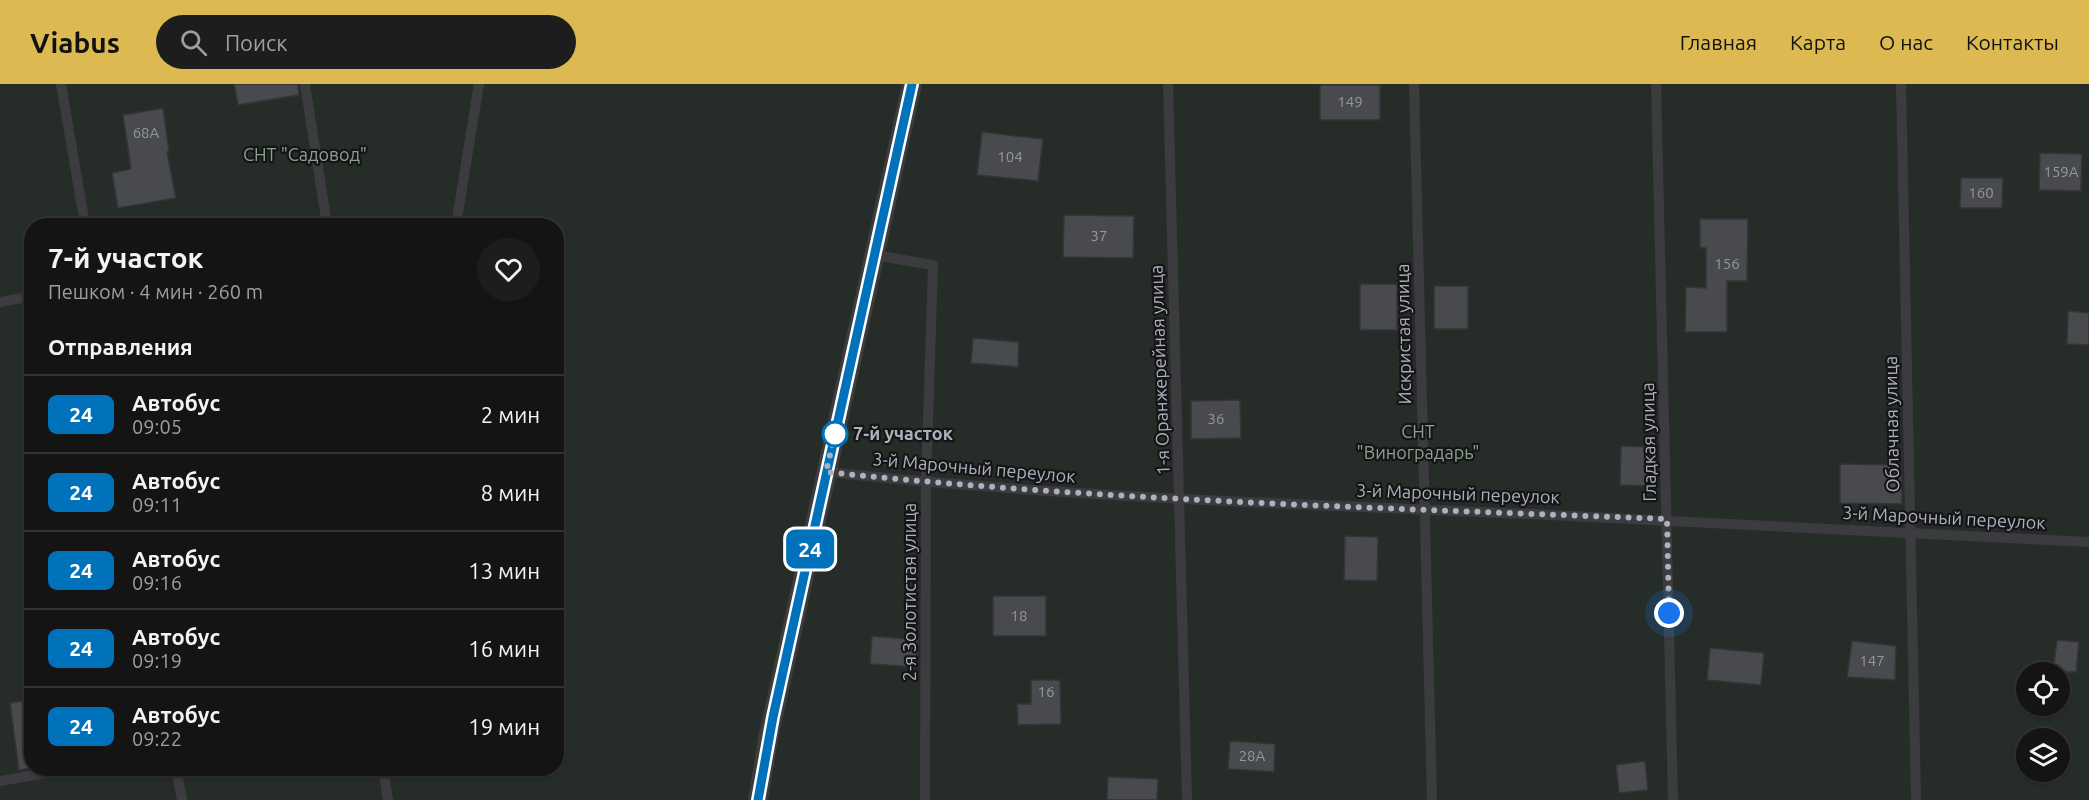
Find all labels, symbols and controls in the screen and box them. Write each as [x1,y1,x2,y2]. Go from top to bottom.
search box [156,15,576,69]
icon: search [177,26,210,59]
text: Viabus [30,27,120,58]
text: Поиск [225,30,288,55]
text: Главная [1680,30,1757,54]
text: Карта [1790,30,1846,54]
text: О нас [1879,30,1933,54]
text: Контакты [1966,30,2059,54]
house number: 149 [1337,93,1363,110]
house number: 68А [133,124,160,141]
park label: СНТ "Садовод" [243,144,367,164]
house number: 104 [997,148,1023,165]
house number: 159А [2043,163,2079,180]
house number: 160 [1968,184,1994,201]
house number: 37 [1091,227,1107,244]
button: heart [477,238,540,301]
text: 7-й участок [48,242,203,273]
house number: 156 [1714,255,1740,272]
street label: Искристая улица [1392,264,1414,404]
street label: 1-я Оранжерейная улица [1145,265,1173,476]
text: Пешком · 4 мин · 260 m [48,280,263,303]
text: Отправления [48,334,193,359]
street label: Облачная улица [1880,356,1902,492]
street label: Гладкая улица [1637,382,1659,502]
text: Автобус [132,390,220,415]
text: 24 [69,402,93,426]
text: 2 мин [481,402,540,427]
house number: 36 [1208,410,1224,427]
text: 09:05 [132,415,182,438]
marker: 7-й участок [822,421,848,447]
park label: СНТ "Виноградарь" [1357,421,1479,462]
place label: 7-й участок [853,423,954,443]
street label: 3-й Марочный переулок [872,448,1076,486]
text: Автобус [132,468,220,493]
street label: 3-й Марочный переулок [1356,479,1560,507]
text: 24 [69,480,93,504]
text: 8 мин [481,480,540,505]
text: 09:11 [132,493,182,516]
street label: 3-й Марочный переулок [1842,502,2046,532]
street label: 2-я Золотистая улица [899,503,919,681]
line badge: 24 [783,530,837,568]
text: 24 [798,537,822,561]
text: Автобус [132,546,220,571]
text: 24 [69,558,93,582]
text: 13 мин [468,558,540,583]
text: 09:16 [132,571,182,594]
your location [1654,598,1684,628]
house number: 18 [1011,607,1027,624]
text: Автобус [132,624,220,649]
text: 24 [69,636,93,660]
text: 16 мин [468,636,540,661]
text: 09:19 [132,649,182,672]
house number: 147 [1859,652,1885,669]
map controls [2016,662,2070,782]
button: locate [2016,662,2070,716]
house number: 16 [1038,683,1054,700]
text: Автобус [132,702,220,727]
text: 24 [69,714,93,738]
text: 19 мин [468,714,540,739]
text: 09:22 [132,727,182,750]
button: layers [2016,728,2070,782]
house number: 28А [1239,747,1266,764]

